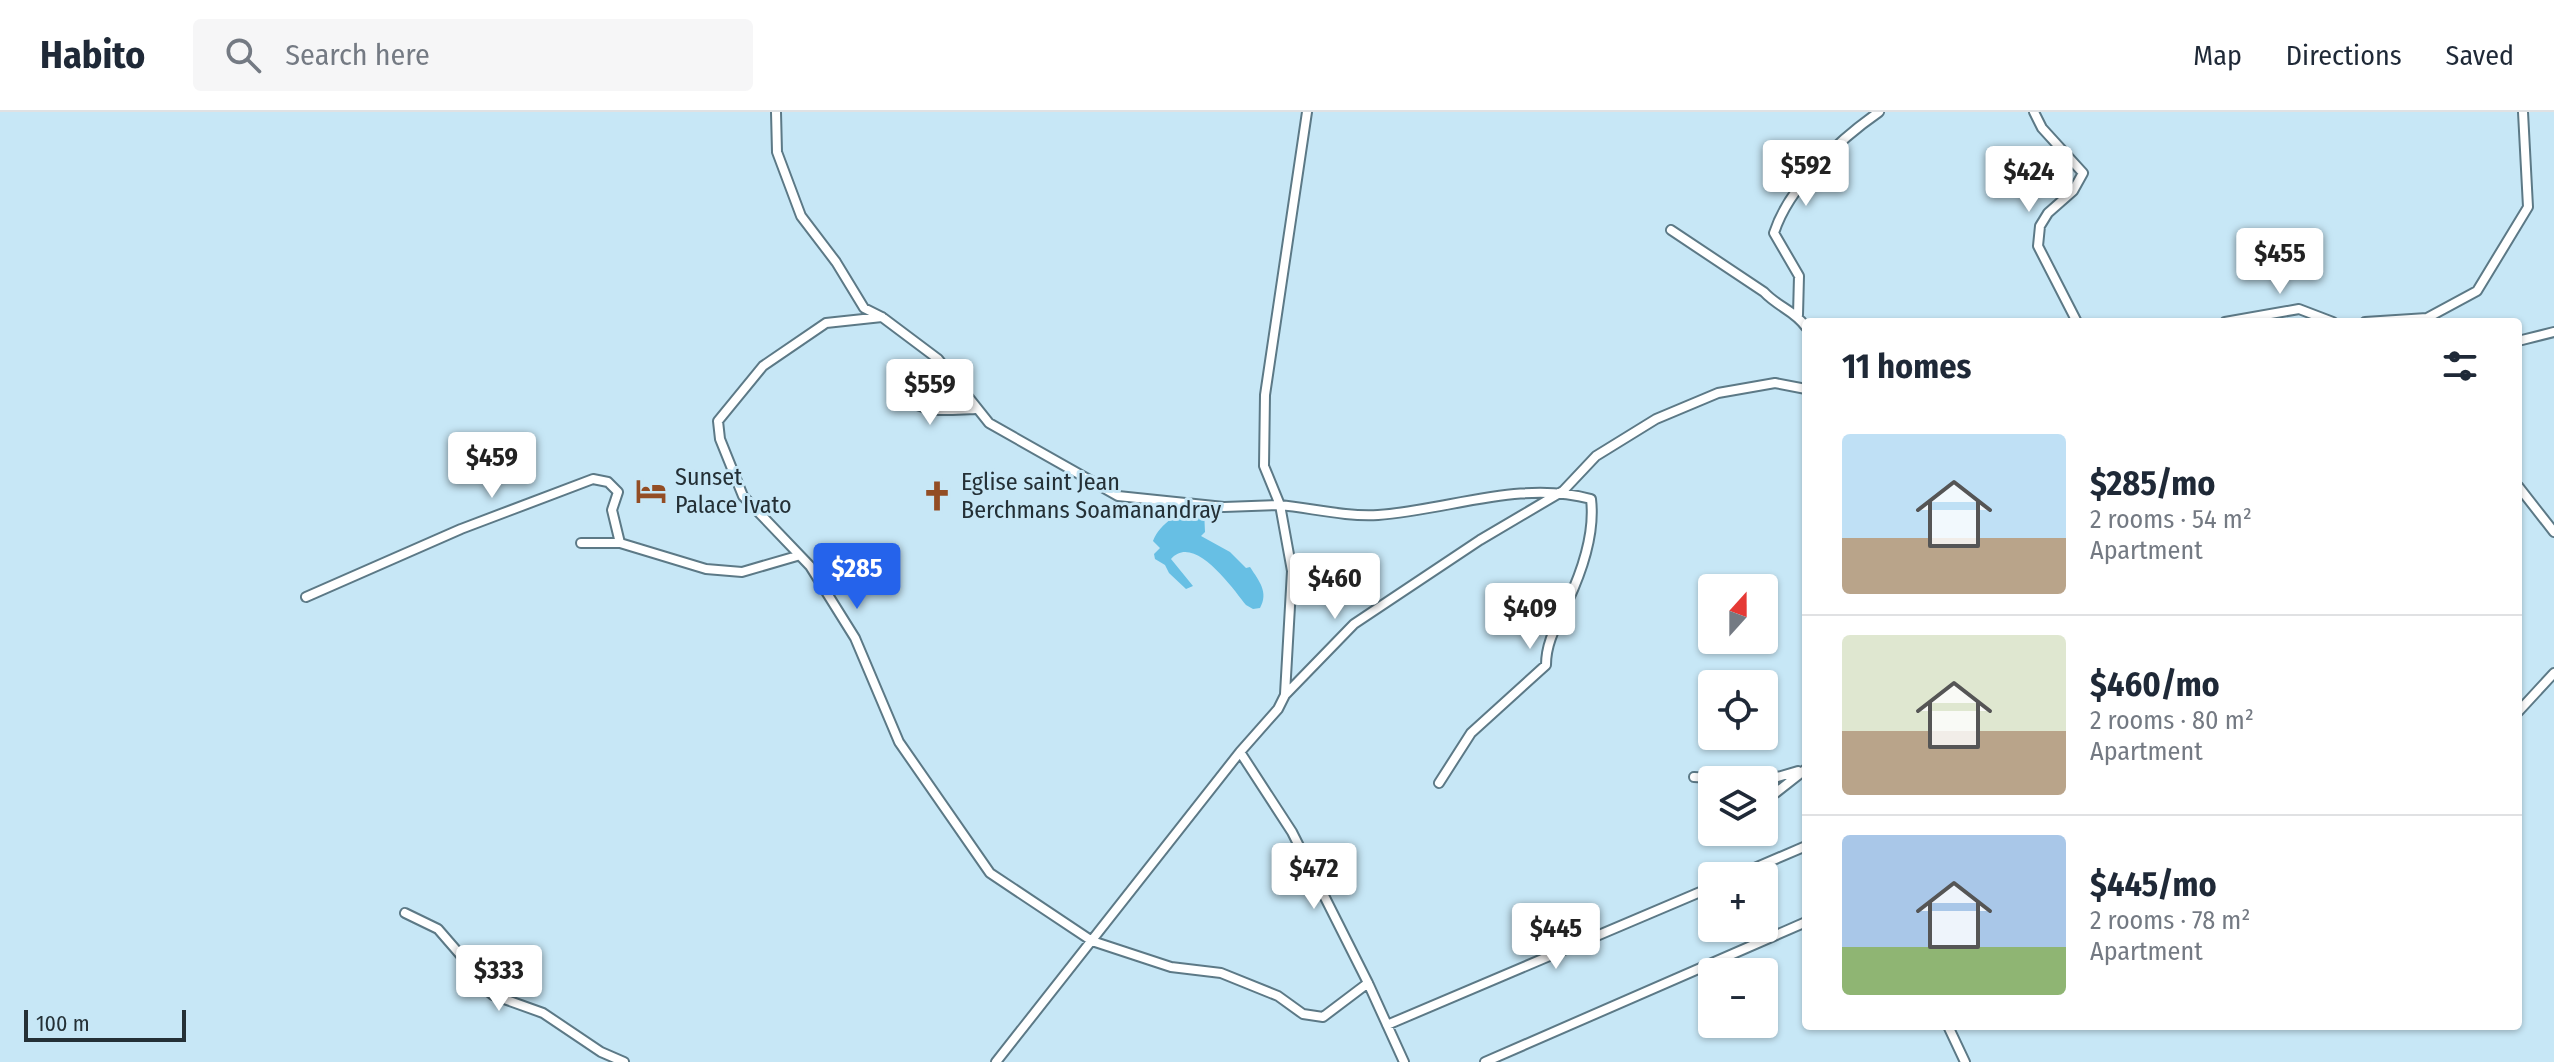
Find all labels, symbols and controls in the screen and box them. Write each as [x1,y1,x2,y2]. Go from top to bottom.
search box [193,19,753,91]
text: Habito [40,32,145,78]
icon: search [221,33,265,77]
text: Search here [285,37,430,73]
text: Map [2193,39,2242,72]
text: Directions [2286,39,2402,72]
text: Saved [2446,39,2514,72]
pin: $592 [1759,140,1853,208]
pin: $424 [1982,146,2076,214]
text: $592 [1781,150,1831,181]
text: $424 [2004,156,2054,187]
pin: $455 [2233,228,2327,296]
text: $455 [2254,238,2306,269]
icon: filters [2438,344,2482,388]
text: 11 homes [1842,346,1971,387]
pin: $559 [883,359,977,427]
text: $559 [904,369,956,400]
pin: $459 [445,432,539,500]
text: $459 [466,442,518,473]
place label: Sunset Palace Ivato [675,463,792,519]
text: $285/mo [2090,463,2215,504]
icon: home [1906,466,2002,562]
place label: Eglise saint Jean Berchmans Soamanandray [961,468,1222,524]
hotel icon: Sunset Palace Ivato [634,474,668,508]
church icon: Eglise saint Jean Berchmans Soamanandray [920,479,954,513]
text: 2 rooms · 54 m² [2090,504,2252,535]
text: Apartment [2090,535,2203,566]
pin: $285 [810,543,904,611]
text: $285 [831,553,883,584]
pin: $460 [1288,553,1382,621]
text: $460 [1308,563,1362,594]
north arrow [1698,574,1778,654]
map controls [1698,574,1778,1038]
pin: $409 [1483,583,1577,651]
text: $409 [1503,593,1557,624]
text: $460/mo [2090,664,2220,705]
icon: home [1906,667,2002,763]
button: locate [1698,670,1778,750]
text: 2 rooms · 80 m² [2090,705,2254,736]
text: Apartment [2090,736,2203,767]
button: layers [1698,766,1778,846]
pin: $472 [1267,843,1361,911]
text: $472 [1290,853,1338,884]
button: + [1698,862,1778,942]
text: $445/mo [2090,864,2217,905]
icon: home [1906,867,2002,963]
pin: $445 [1509,903,1603,971]
text: 2 rooms · 78 m² [2090,905,2251,936]
text: $445 [1530,913,1582,944]
text: Apartment [2090,936,2203,967]
pin: $333 [452,945,546,1013]
text: $333 [474,955,524,986]
button: − [1698,958,1778,1038]
scale bar [24,1006,186,1042]
text: 100 m [36,1010,90,1037]

